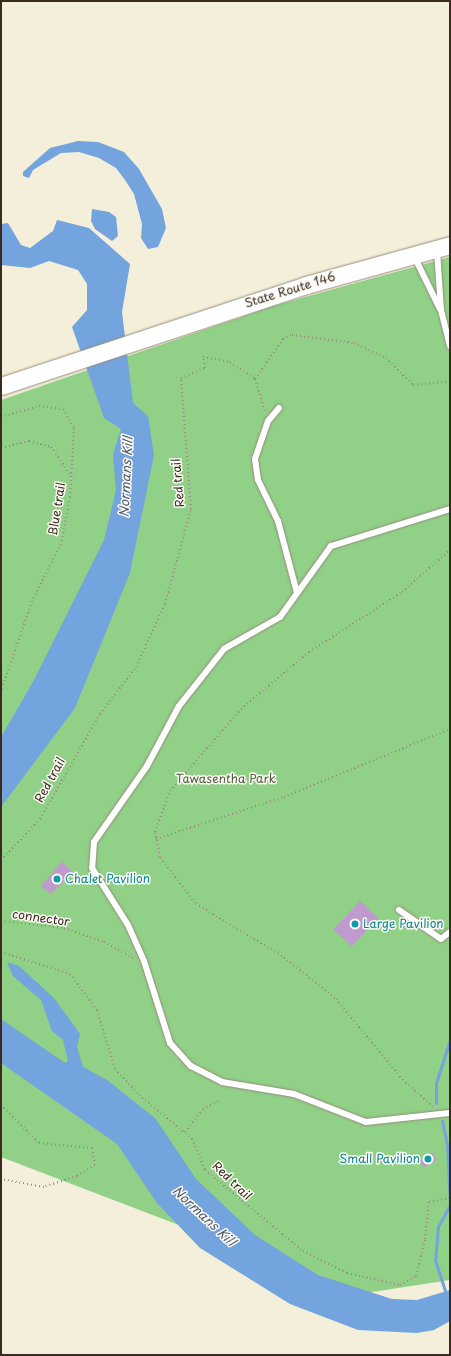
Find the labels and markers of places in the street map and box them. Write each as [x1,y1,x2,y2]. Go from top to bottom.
place label: Chalet Pavilion [65,872,151,886]
marker: Chalet Pavilion [52,874,62,884]
place label: Large Pavilion [363,917,443,931]
marker: Large Pavilion [350,919,360,929]
place label: Small Pavilion [339,1152,420,1166]
marker: Small Pavilion [423,1154,433,1164]

